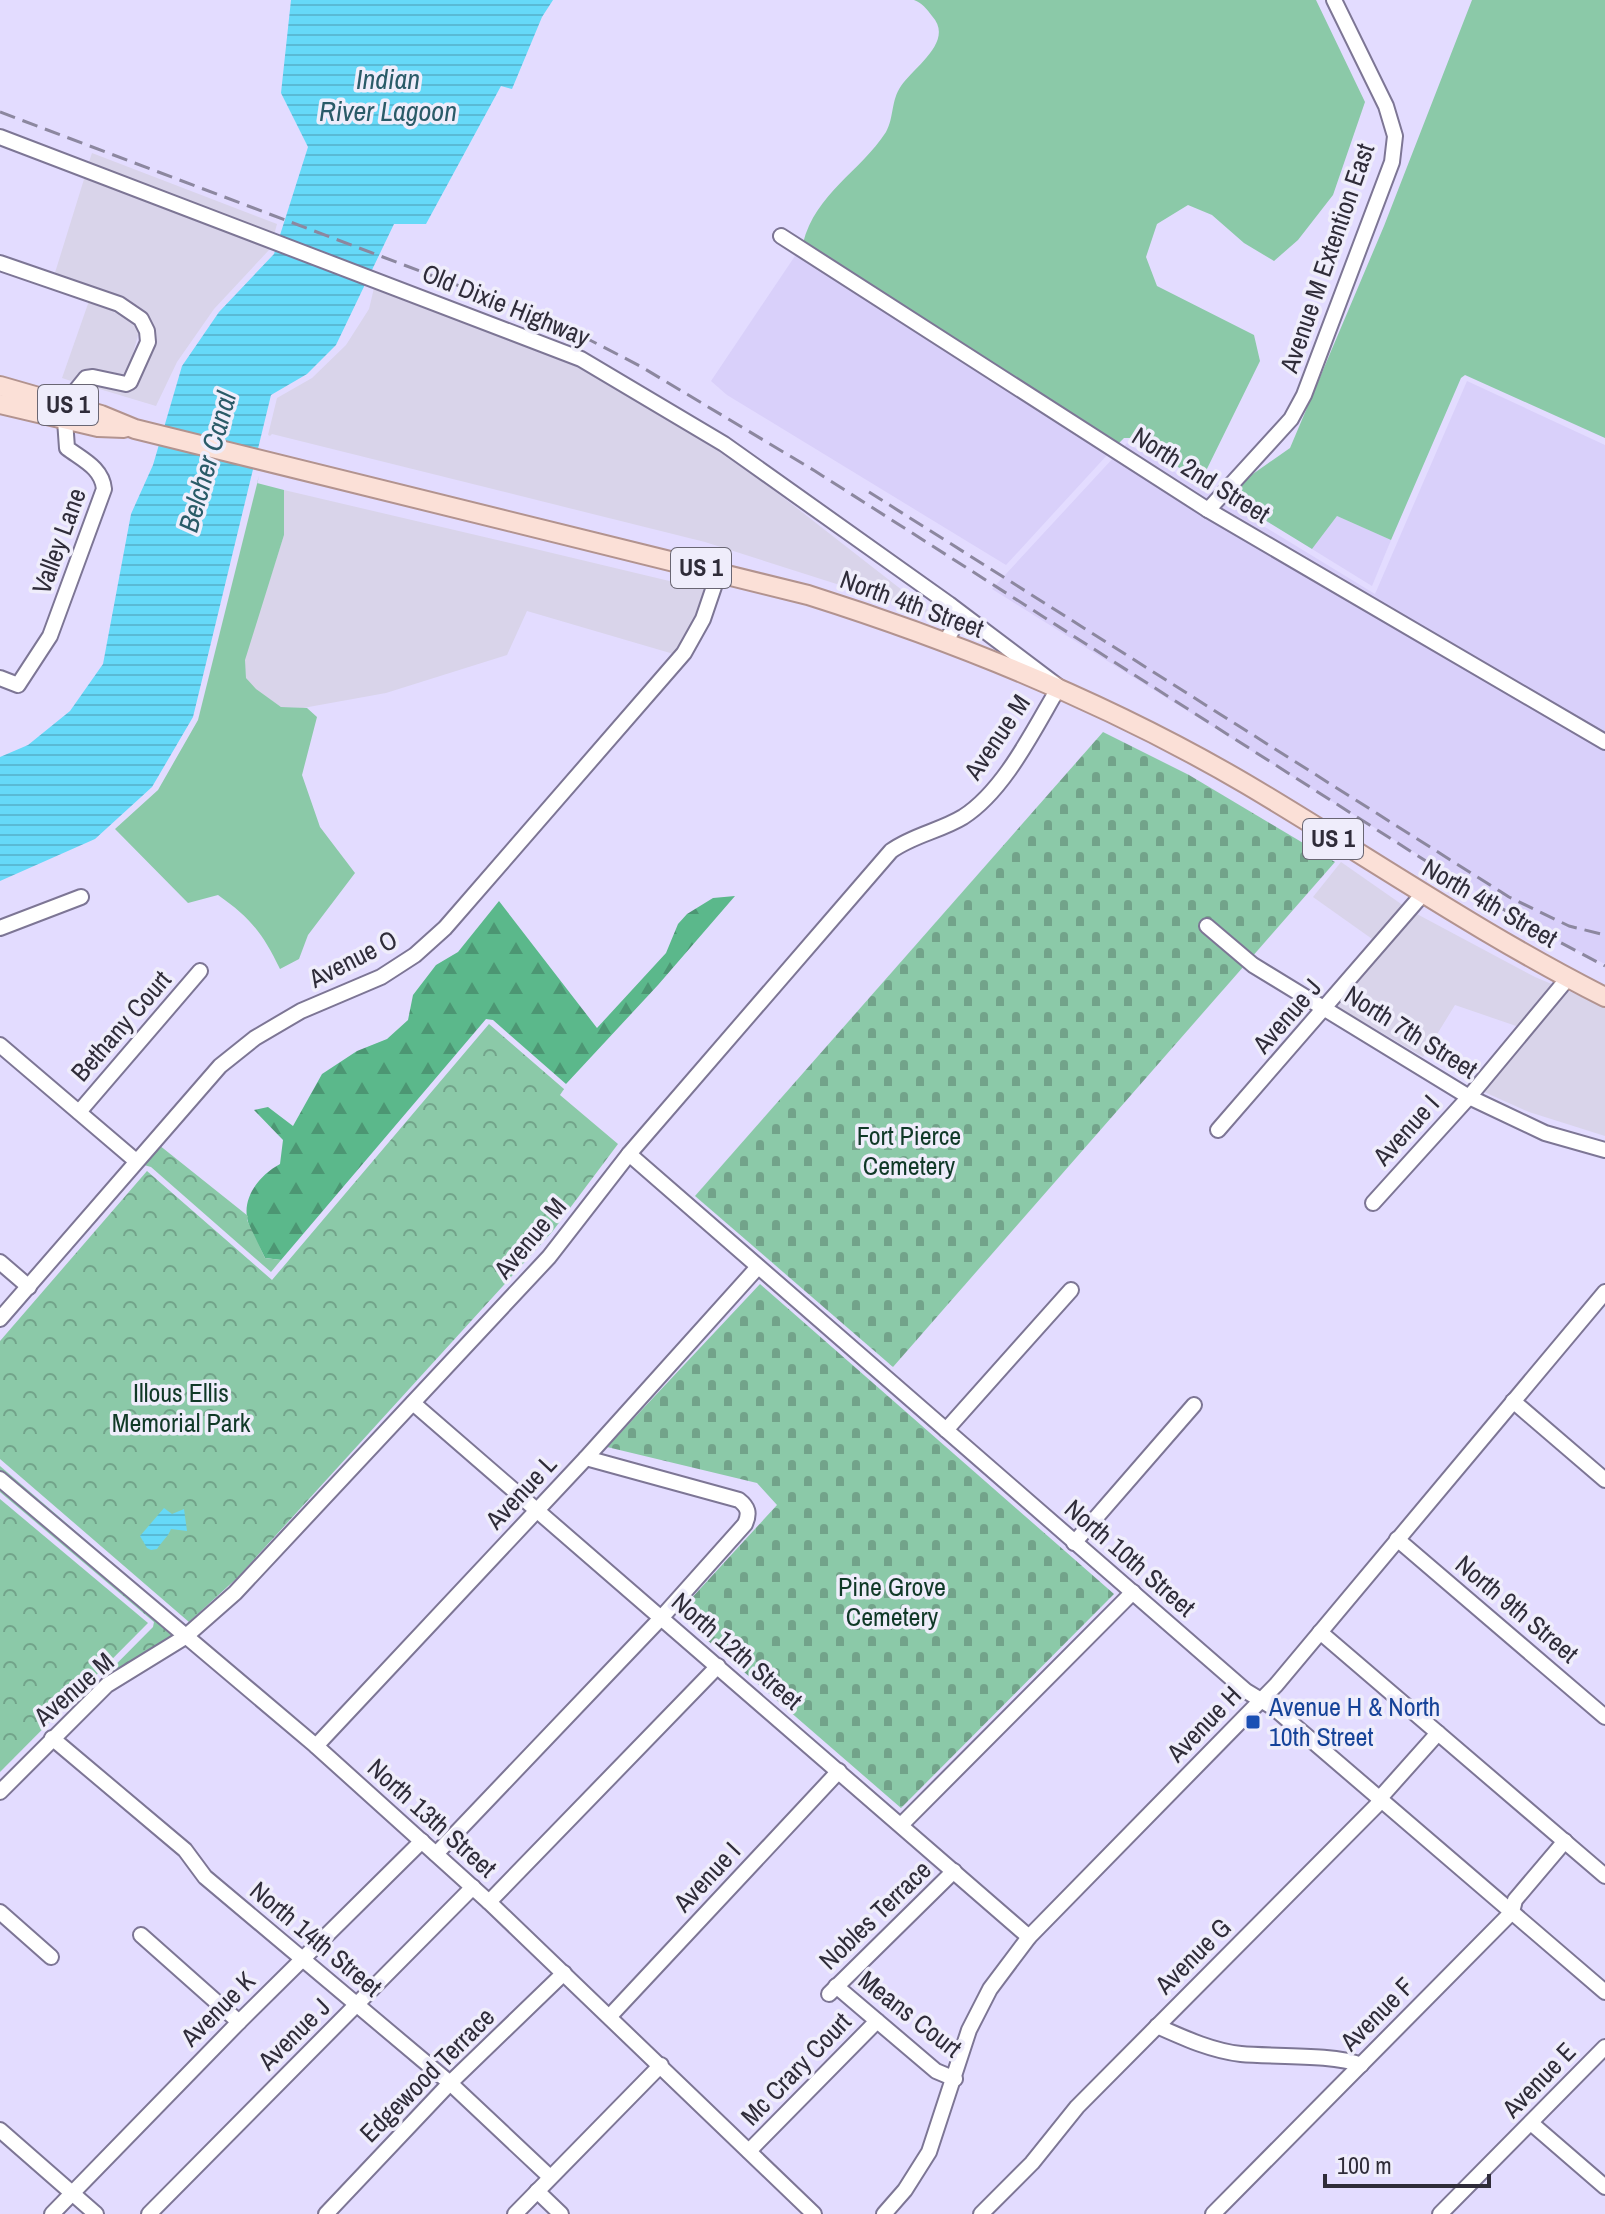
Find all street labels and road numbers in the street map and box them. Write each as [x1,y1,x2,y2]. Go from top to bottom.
street label: Avenue M Extention East [1271,139,1382,378]
street label: Old Dixie Highway [417,255,595,354]
road number: US 1 [38,385,98,425]
street label: North 2nd Street [1126,418,1277,531]
street label: Valley Lane [23,483,94,598]
road number: US 1 [671,548,731,588]
street label: North 4th Street [835,561,989,646]
street label: Avenue M [955,687,1038,787]
road number: US 1 [1303,819,1363,859]
street label: North 4th Street [1416,850,1564,955]
street label: Avenue O [302,922,403,996]
street label: Bethany Court [63,963,179,1089]
street label: Avenue J [1244,971,1329,1061]
street label: North 7th Street [1338,977,1484,1086]
street label: Avenue I [1364,1087,1447,1173]
street label: Avenue M [485,1190,574,1286]
street label: Avenue L [477,1447,564,1537]
street label: North 10th Street [1058,1491,1203,1624]
street label: North 9th Street [1448,1547,1586,1670]
street label: North 12th Street [665,1584,810,1717]
street label: Avenue M [25,1644,121,1734]
street label: Avenue H [1158,1678,1249,1770]
street label: North 13th Street [360,1750,504,1885]
street label: Avenue I [665,1834,748,1920]
street label: Nobles Terrace [811,1852,938,1977]
street label: North 14th Street [243,1873,390,2004]
street label: Avenue G [1146,1910,1238,2002]
street label: Means Court [851,1962,969,2065]
street label: Avenue K [172,1964,263,2054]
street label: Avenue F [1331,1969,1421,2059]
street label: Avenue J [249,1990,337,2078]
street label: Edgewood Terrace [352,2000,502,2150]
street label: Mc Crary Court [733,2004,858,2133]
street label: Avenue E [1493,2034,1583,2126]

